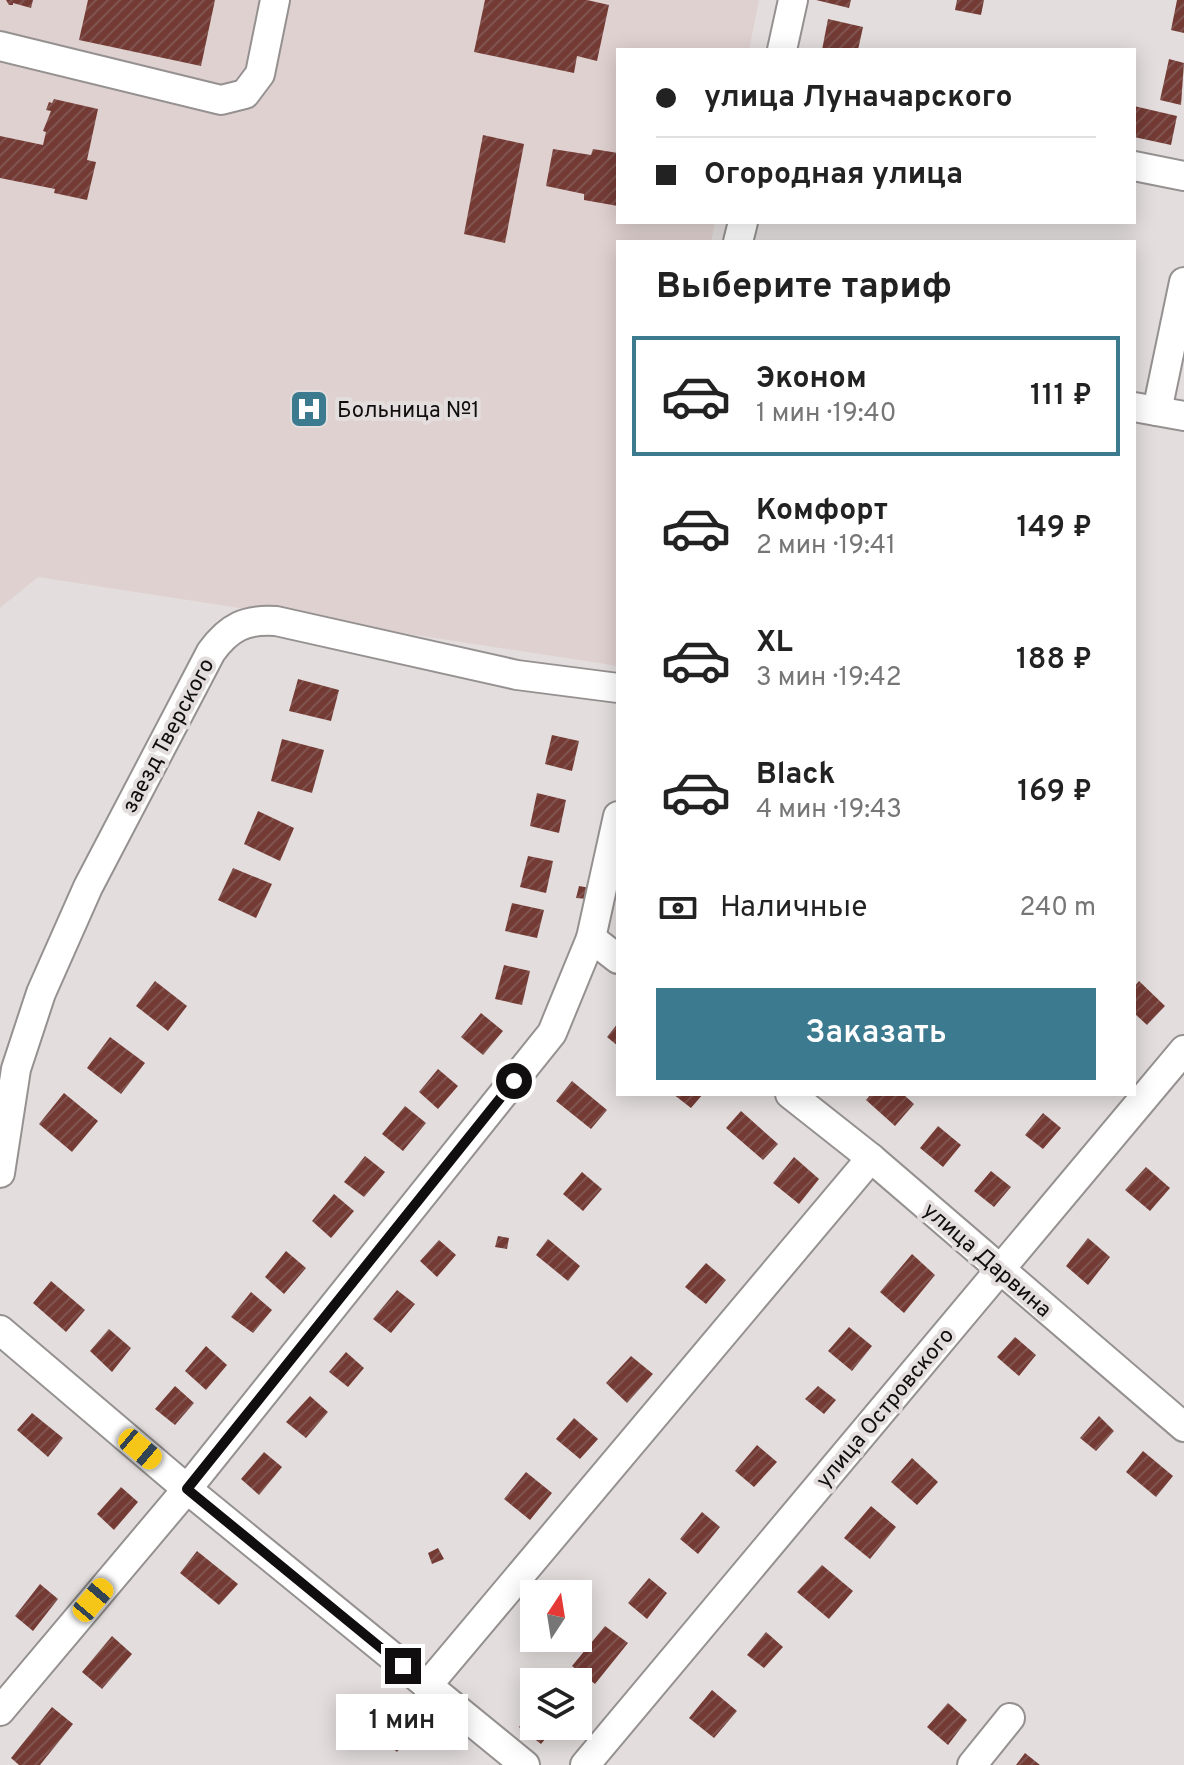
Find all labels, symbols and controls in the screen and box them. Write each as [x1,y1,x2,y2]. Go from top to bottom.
text: улица Луначарского [704,80,1013,117]
text: Огородная улица [704,157,963,194]
text: Выберите тариф [656,265,952,311]
icon: car [660,360,732,432]
text: Эконом [756,361,867,398]
text: 111 ₽ [1030,378,1092,415]
hospital icon: Больница №1 [288,388,330,430]
place label: Больница №1 [337,398,480,425]
text: 1 мин · 19:40 [756,398,896,431]
icon: car [660,492,732,564]
text: Комфорт [756,493,888,530]
text: 149 ₽ [1016,510,1092,547]
text: 2 мин · 19:41 [756,530,896,563]
icon: car [660,624,732,696]
text: XL [756,625,793,662]
text: 188 ₽ [1016,642,1092,679]
street label: заезд Тверского [117,654,221,818]
text: 3 мин · 19:42 [756,662,902,695]
icon: car [660,756,732,828]
text: Black [756,757,835,794]
text: 169 ₽ [1017,774,1092,811]
text: 4 мин · 19:43 [756,794,902,827]
icon: cash [656,886,700,930]
text: Наличные [720,890,867,927]
text: 240 m [1019,892,1096,925]
button: Заказать [656,988,1096,1080]
route start [496,1063,532,1099]
street label: улица Дарвина [916,1198,1056,1324]
street label: улица Островского [811,1323,961,1494]
car [114,1424,166,1474]
car [68,1574,118,1626]
north arrow [520,1580,592,1652]
map controls [520,1580,592,1740]
route end [385,1648,421,1684]
button: layers [520,1668,592,1740]
callout: 1 мин [337,1694,469,1750]
text: 1 мин [369,1705,435,1738]

